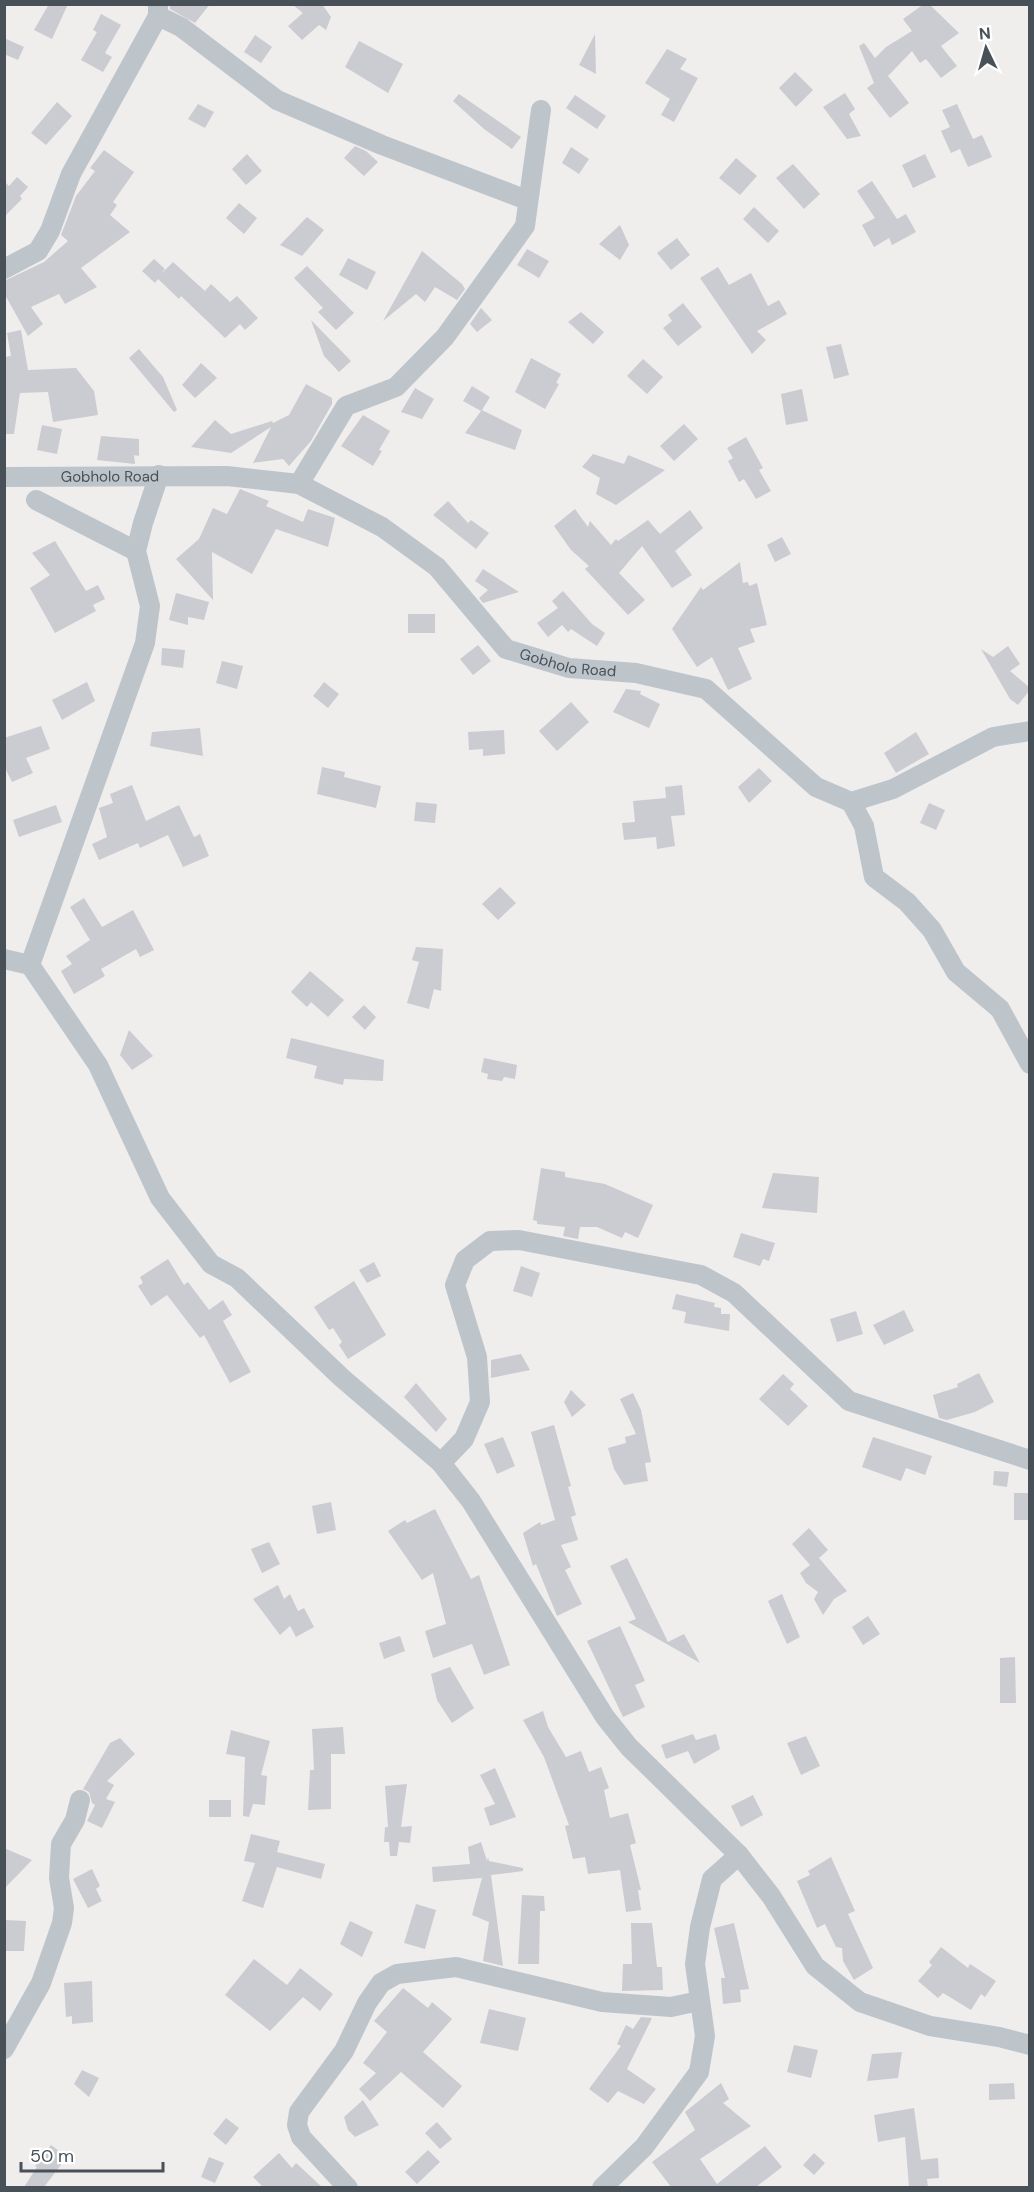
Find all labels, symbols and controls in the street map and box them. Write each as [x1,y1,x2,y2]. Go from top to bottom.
north arrow [956,18,1016,78]
text: N [978,23,991,45]
street label: Gobholo Road [61,466,159,487]
street label: Gobholo Road [517,644,617,681]
scale bar [21,2135,164,2173]
text: 50 m [30,2144,74,2168]

